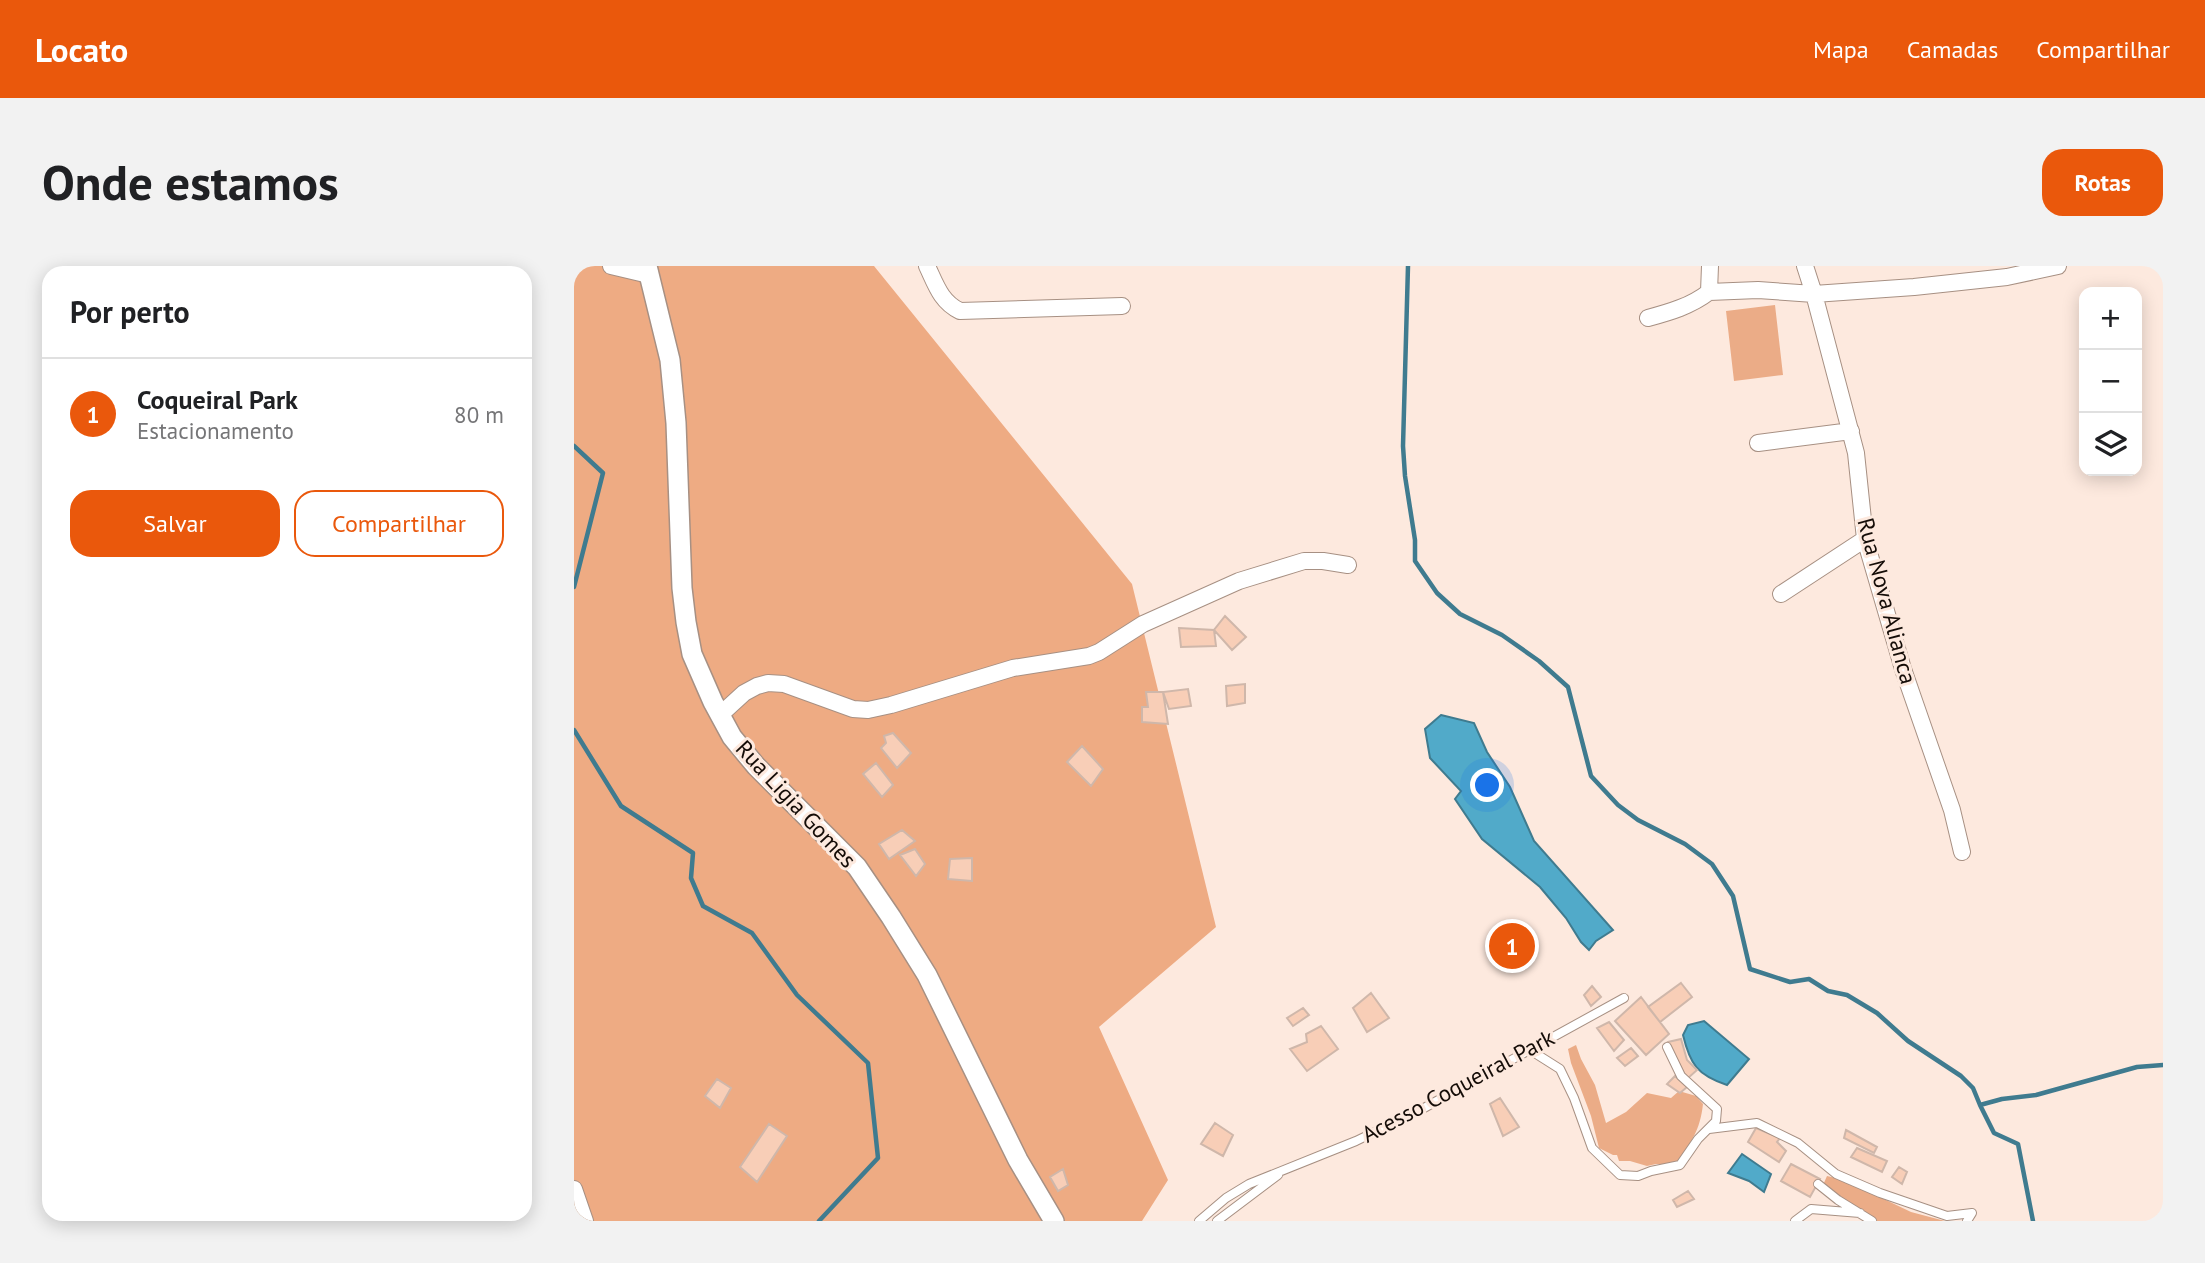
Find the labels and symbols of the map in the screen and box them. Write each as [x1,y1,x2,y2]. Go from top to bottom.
street label: Rua Nova Alianca [1851,515,1924,687]
street label: Rua Ligia Gomes [730,734,863,874]
your location [1470,768,1504,802]
pin: 1 [1489,920,1535,972]
street label: Acesso Coqueiral Park [1356,1022,1559,1149]

